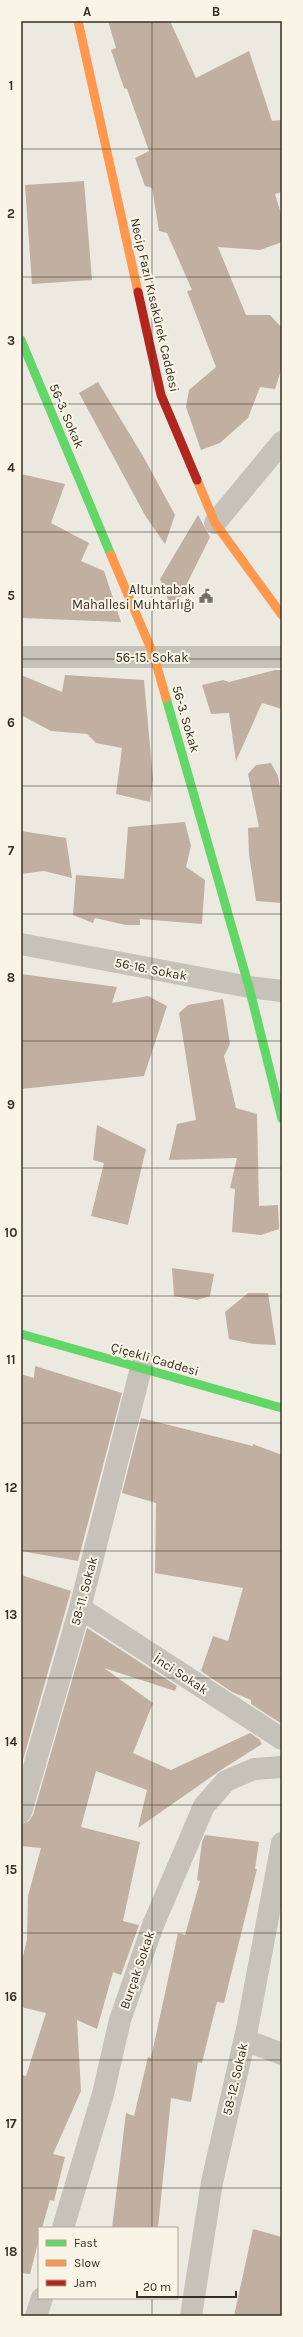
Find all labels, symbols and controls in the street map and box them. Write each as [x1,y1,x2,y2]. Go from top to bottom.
text: A [83,4,91,19]
text: B [212,4,220,19]
text: 1 [9,78,13,93]
text: 2 [7,206,15,221]
street label: Necip Fazıl Kısakürek Caddesi [128,217,182,393]
text: 3 [7,333,15,348]
street label: 56-3. Sokak [47,381,87,451]
text: 4 [7,460,15,475]
place label: Altuntabak Mahallesi Muhtarlığı [72,582,195,612]
text: 5 [7,588,15,603]
public building icon: Altuntabak Mahallesi Muhtarlığı [198,588,214,604]
street label: 56-15. Sokak [115,650,189,665]
street label: 56-3. Sokak [169,684,203,754]
text: 6 [7,715,15,730]
text: 7 [8,843,15,858]
street label: 56-16. Sokak [114,955,188,983]
text: 8 [7,970,15,985]
text: 9 [7,1097,15,1112]
text: 10 [5,1225,17,1240]
street label: Çiçekli Caddesi [109,1339,201,1379]
text: 11 [6,1352,16,1367]
text: 12 [5,1480,17,1495]
street label: 58-11. Sokak [68,1555,100,1627]
text: 13 [5,1607,17,1622]
street label: İnci Sokak [151,1651,211,1697]
text: 14 [5,1734,17,1749]
text: 15 [5,1862,18,1877]
street label: Burçak Sokak [117,1929,157,2011]
text: 16 [5,1989,17,2004]
street label: 58-12. Sokak [219,2041,251,2117]
text: 17 [5,2116,17,2131]
legend [38,2227,178,2299]
text: Fast [74,2236,98,2250]
text: 18 [4,2244,18,2259]
text: Slow [74,2256,100,2270]
scale bar [137,2273,236,2299]
text: Jam [74,2276,97,2290]
text: 20 m [143,2280,171,2294]

